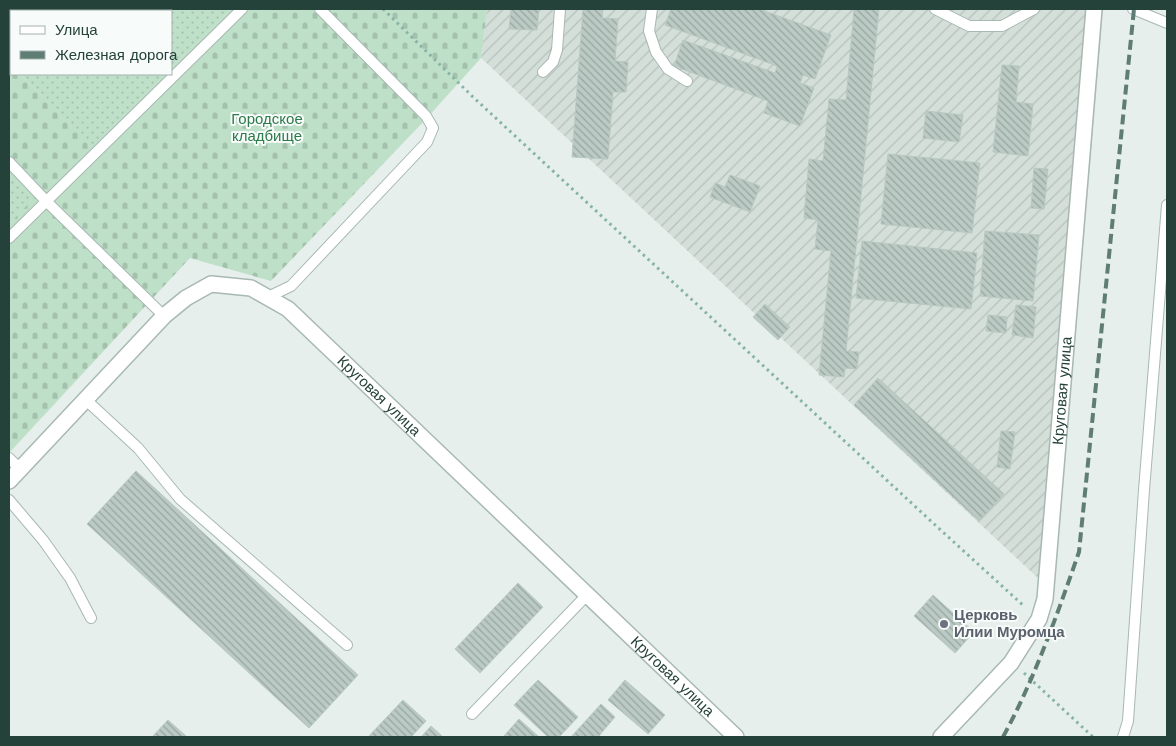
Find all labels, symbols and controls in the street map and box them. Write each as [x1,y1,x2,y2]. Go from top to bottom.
legend [10,10,172,75]
text: Улица [55,21,98,39]
text: Железная дорога [55,46,178,64]
park label: Городское кладбище [231,110,303,145]
street label: Круговая улица [1049,335,1076,445]
street label: Круговая улица [333,352,425,440]
place label: Церковь Илии Муромца [954,606,1065,641]
marker: Церковь Илии Муромца [938,618,950,630]
street label: Круговая улица [627,632,718,721]

